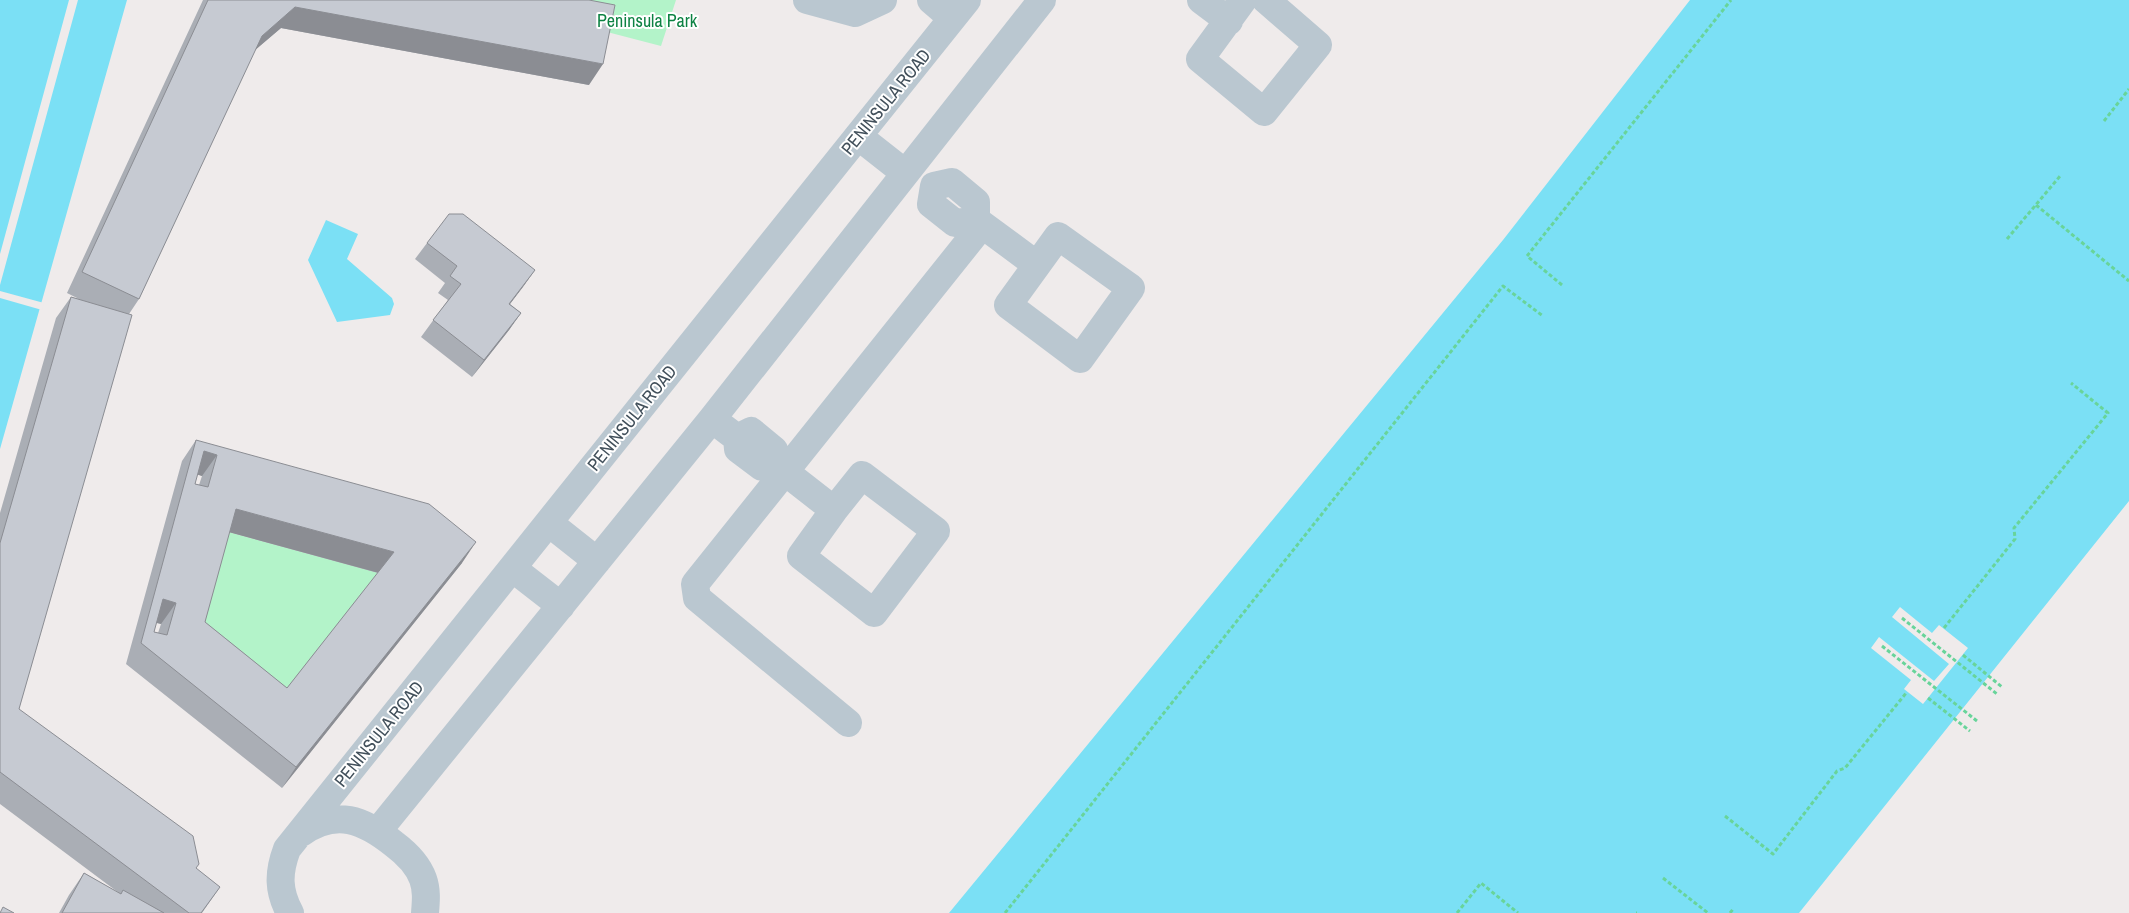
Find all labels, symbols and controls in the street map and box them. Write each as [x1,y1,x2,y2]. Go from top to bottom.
park label: Peninsula Park [597,8,698,33]
street label: PENINSULA ROAD [835,43,936,160]
street label: PENINSULA ROAD [581,359,682,476]
street label: PENINSULA ROAD [328,675,429,792]

